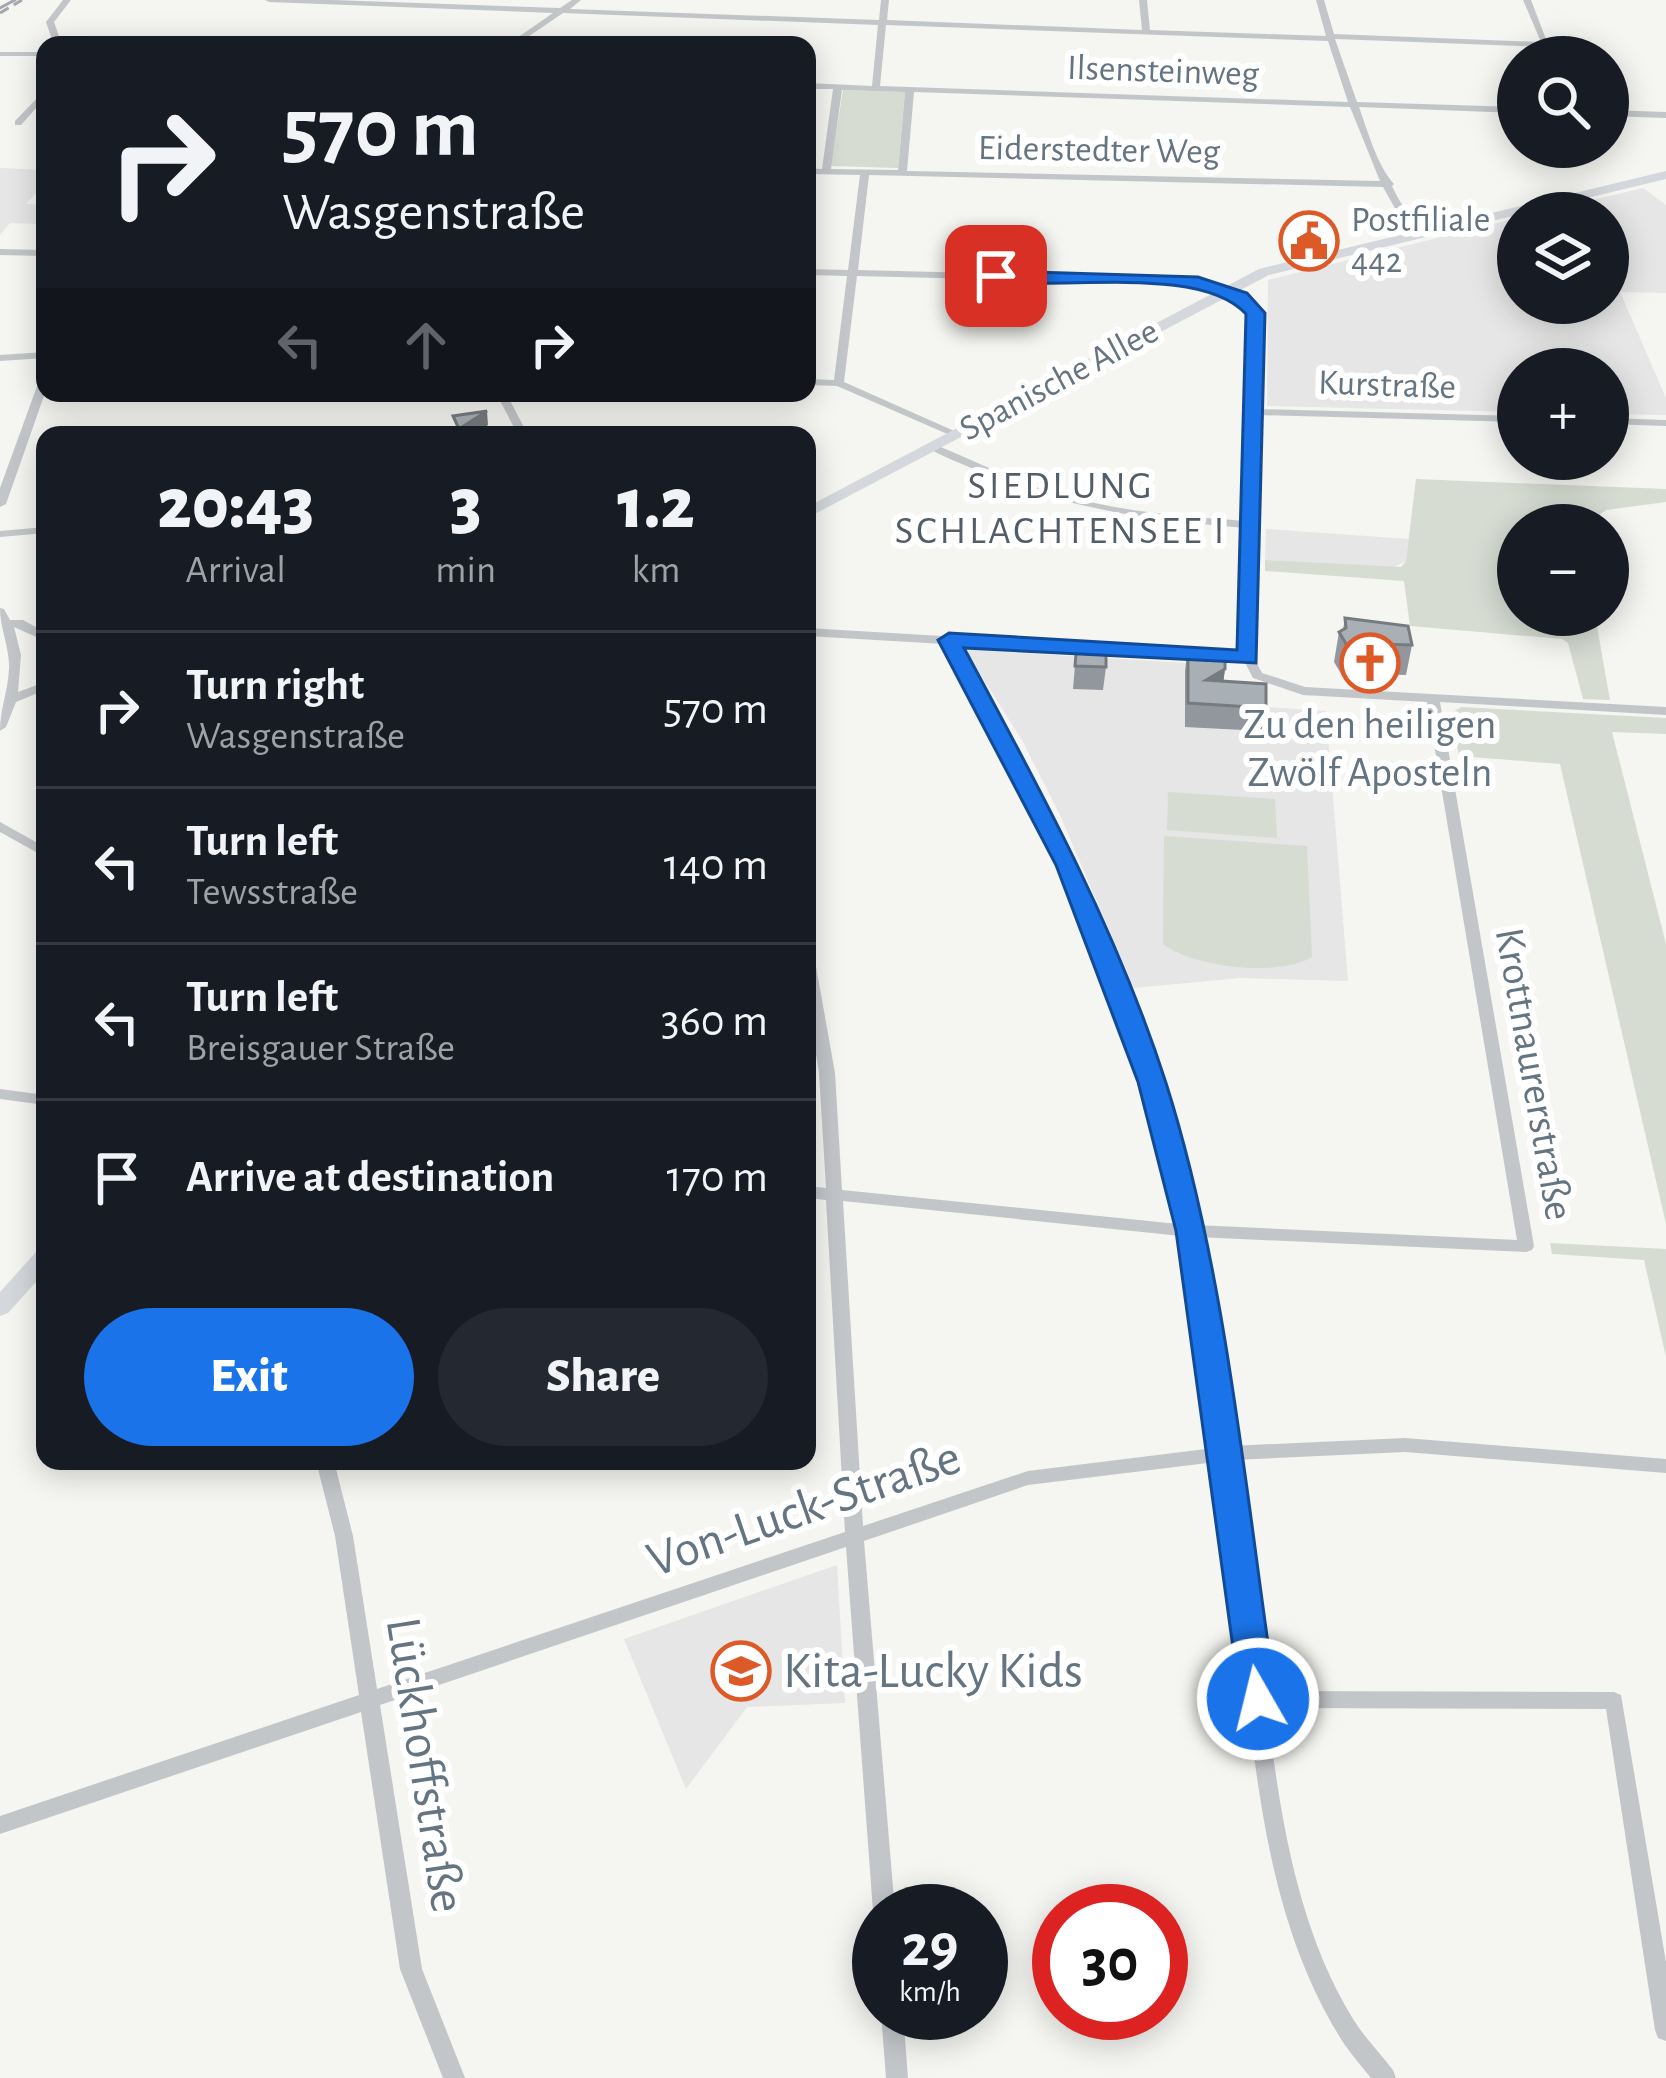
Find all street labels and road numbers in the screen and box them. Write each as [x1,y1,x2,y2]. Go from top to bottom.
street label: Ilsensteinweg [1066,50,1260,92]
street label: Eiderstedter Weg [978,130,1221,170]
street label: Spanische Allee [954,313,1164,447]
street label: Kurstraße [1317,365,1457,405]
street label: Krottnaurerstraße [1488,925,1580,1223]
street label: Von-Luck-Straße [641,1432,967,1586]
street label: Lückhoffstraße [377,1614,473,1916]

